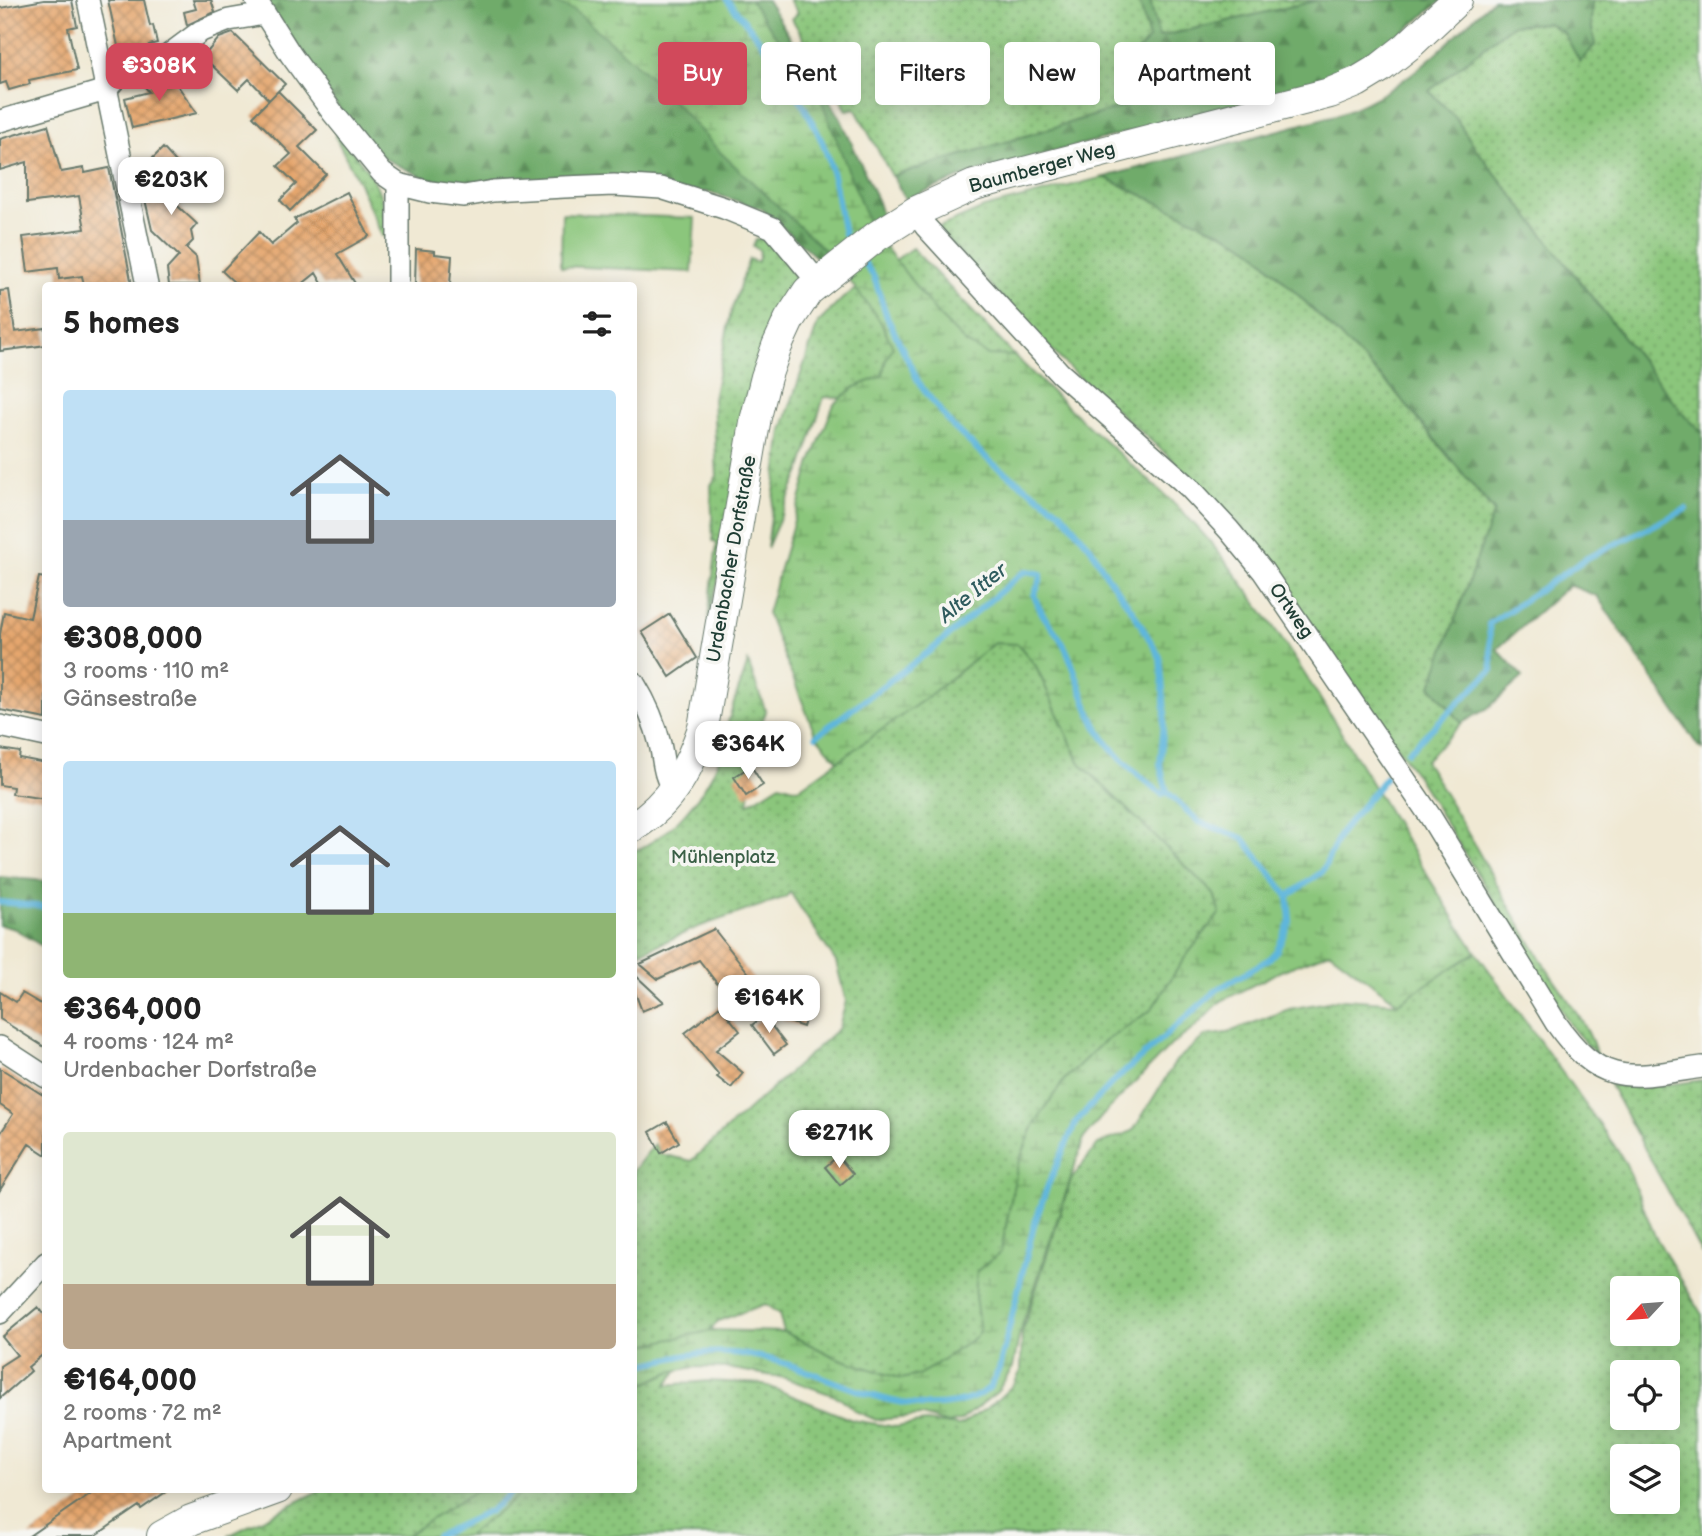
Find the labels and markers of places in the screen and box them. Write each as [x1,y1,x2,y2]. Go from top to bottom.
pin: €308K [110,43,208,103]
pin: €203K [122,158,220,217]
pin: €364K [699,722,797,781]
pin: €164K [720,976,818,1035]
pin: €271K [790,1110,888,1170]

